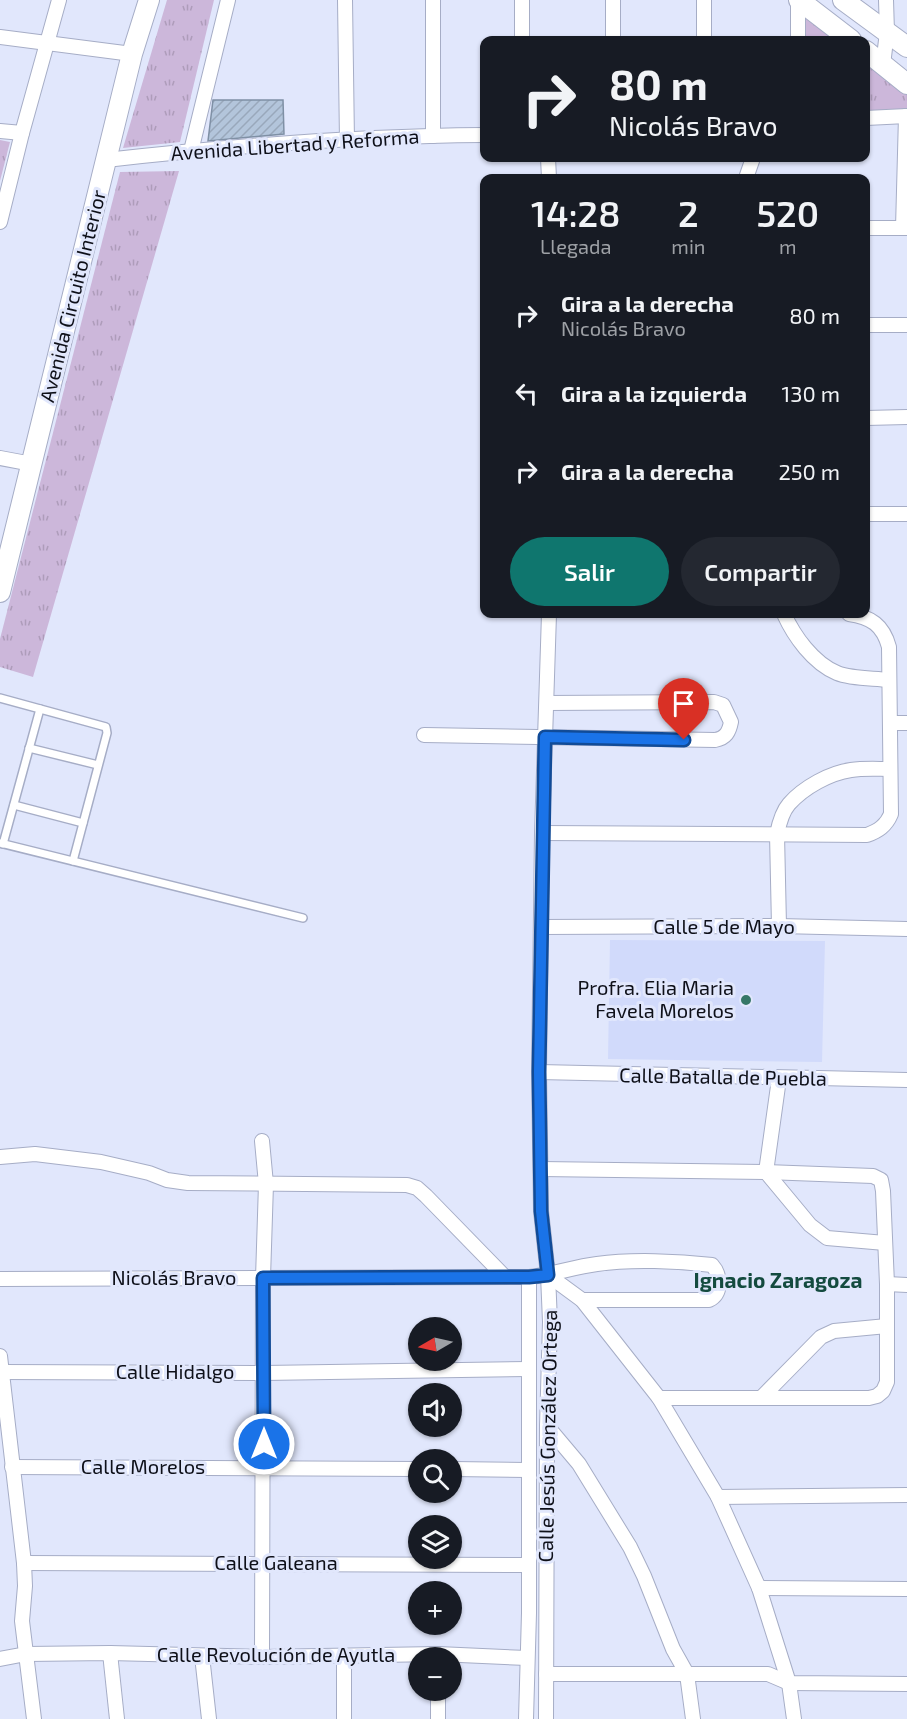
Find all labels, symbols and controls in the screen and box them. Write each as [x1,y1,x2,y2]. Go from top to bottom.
text: 80 m [609,58,708,108]
icon: right [510,60,588,138]
text: Nicolás Bravo [609,109,778,141]
street label: Avenida Libertad y Reforma [170,123,420,165]
street label: Avenida Circuito Interior [34,187,110,404]
text: 14:28 [531,191,620,234]
text: 2 [678,191,699,234]
text: 520 [756,191,819,234]
text: Llegada [540,234,611,258]
text: min [671,234,705,258]
text: m [779,234,796,258]
text: Gira a la derecha [561,290,734,316]
icon: right [510,299,543,332]
text: 80 m [789,302,840,328]
text: Nicolás Bravo [561,316,686,340]
icon: left [510,377,543,410]
text: Gira a la izquierda [561,380,747,406]
text: 130 m [782,380,840,406]
icon: right [510,455,543,488]
text: Gira a la derecha [561,458,734,484]
text: 250 m [778,458,840,484]
button: Salir [510,537,669,606]
button: Compartir [681,537,840,606]
pin [658,678,709,740]
icon: arrive [667,687,700,720]
street label: Calle 5 de Mayo [653,914,795,938]
place label: Profra. Elia Maria Favela Morelos [577,975,734,1022]
marker: Profra. Elia Maria Favela Morelos [739,993,753,1007]
street label: Calle Batalla de Puebla [619,1062,827,1090]
street label: Nicolás Bravo [112,1265,236,1289]
district label: Ignacio Zaragoza [694,1267,862,1292]
street label: Calle Jesús González Ortega [533,1309,561,1562]
north arrow [408,1317,462,1371]
map controls [408,1317,462,1701]
street label: Calle Hidalgo [116,1359,234,1383]
button: sound [408,1383,462,1437]
position arrow [232,1412,296,1476]
button: search [408,1449,462,1503]
street label: Calle Morelos [81,1454,205,1478]
button: layers [408,1515,462,1569]
street label: Calle Galeana [214,1550,338,1574]
button: + [408,1581,462,1635]
street label: Calle Revolución de Ayutla [157,1642,395,1666]
button: − [408,1647,462,1701]

